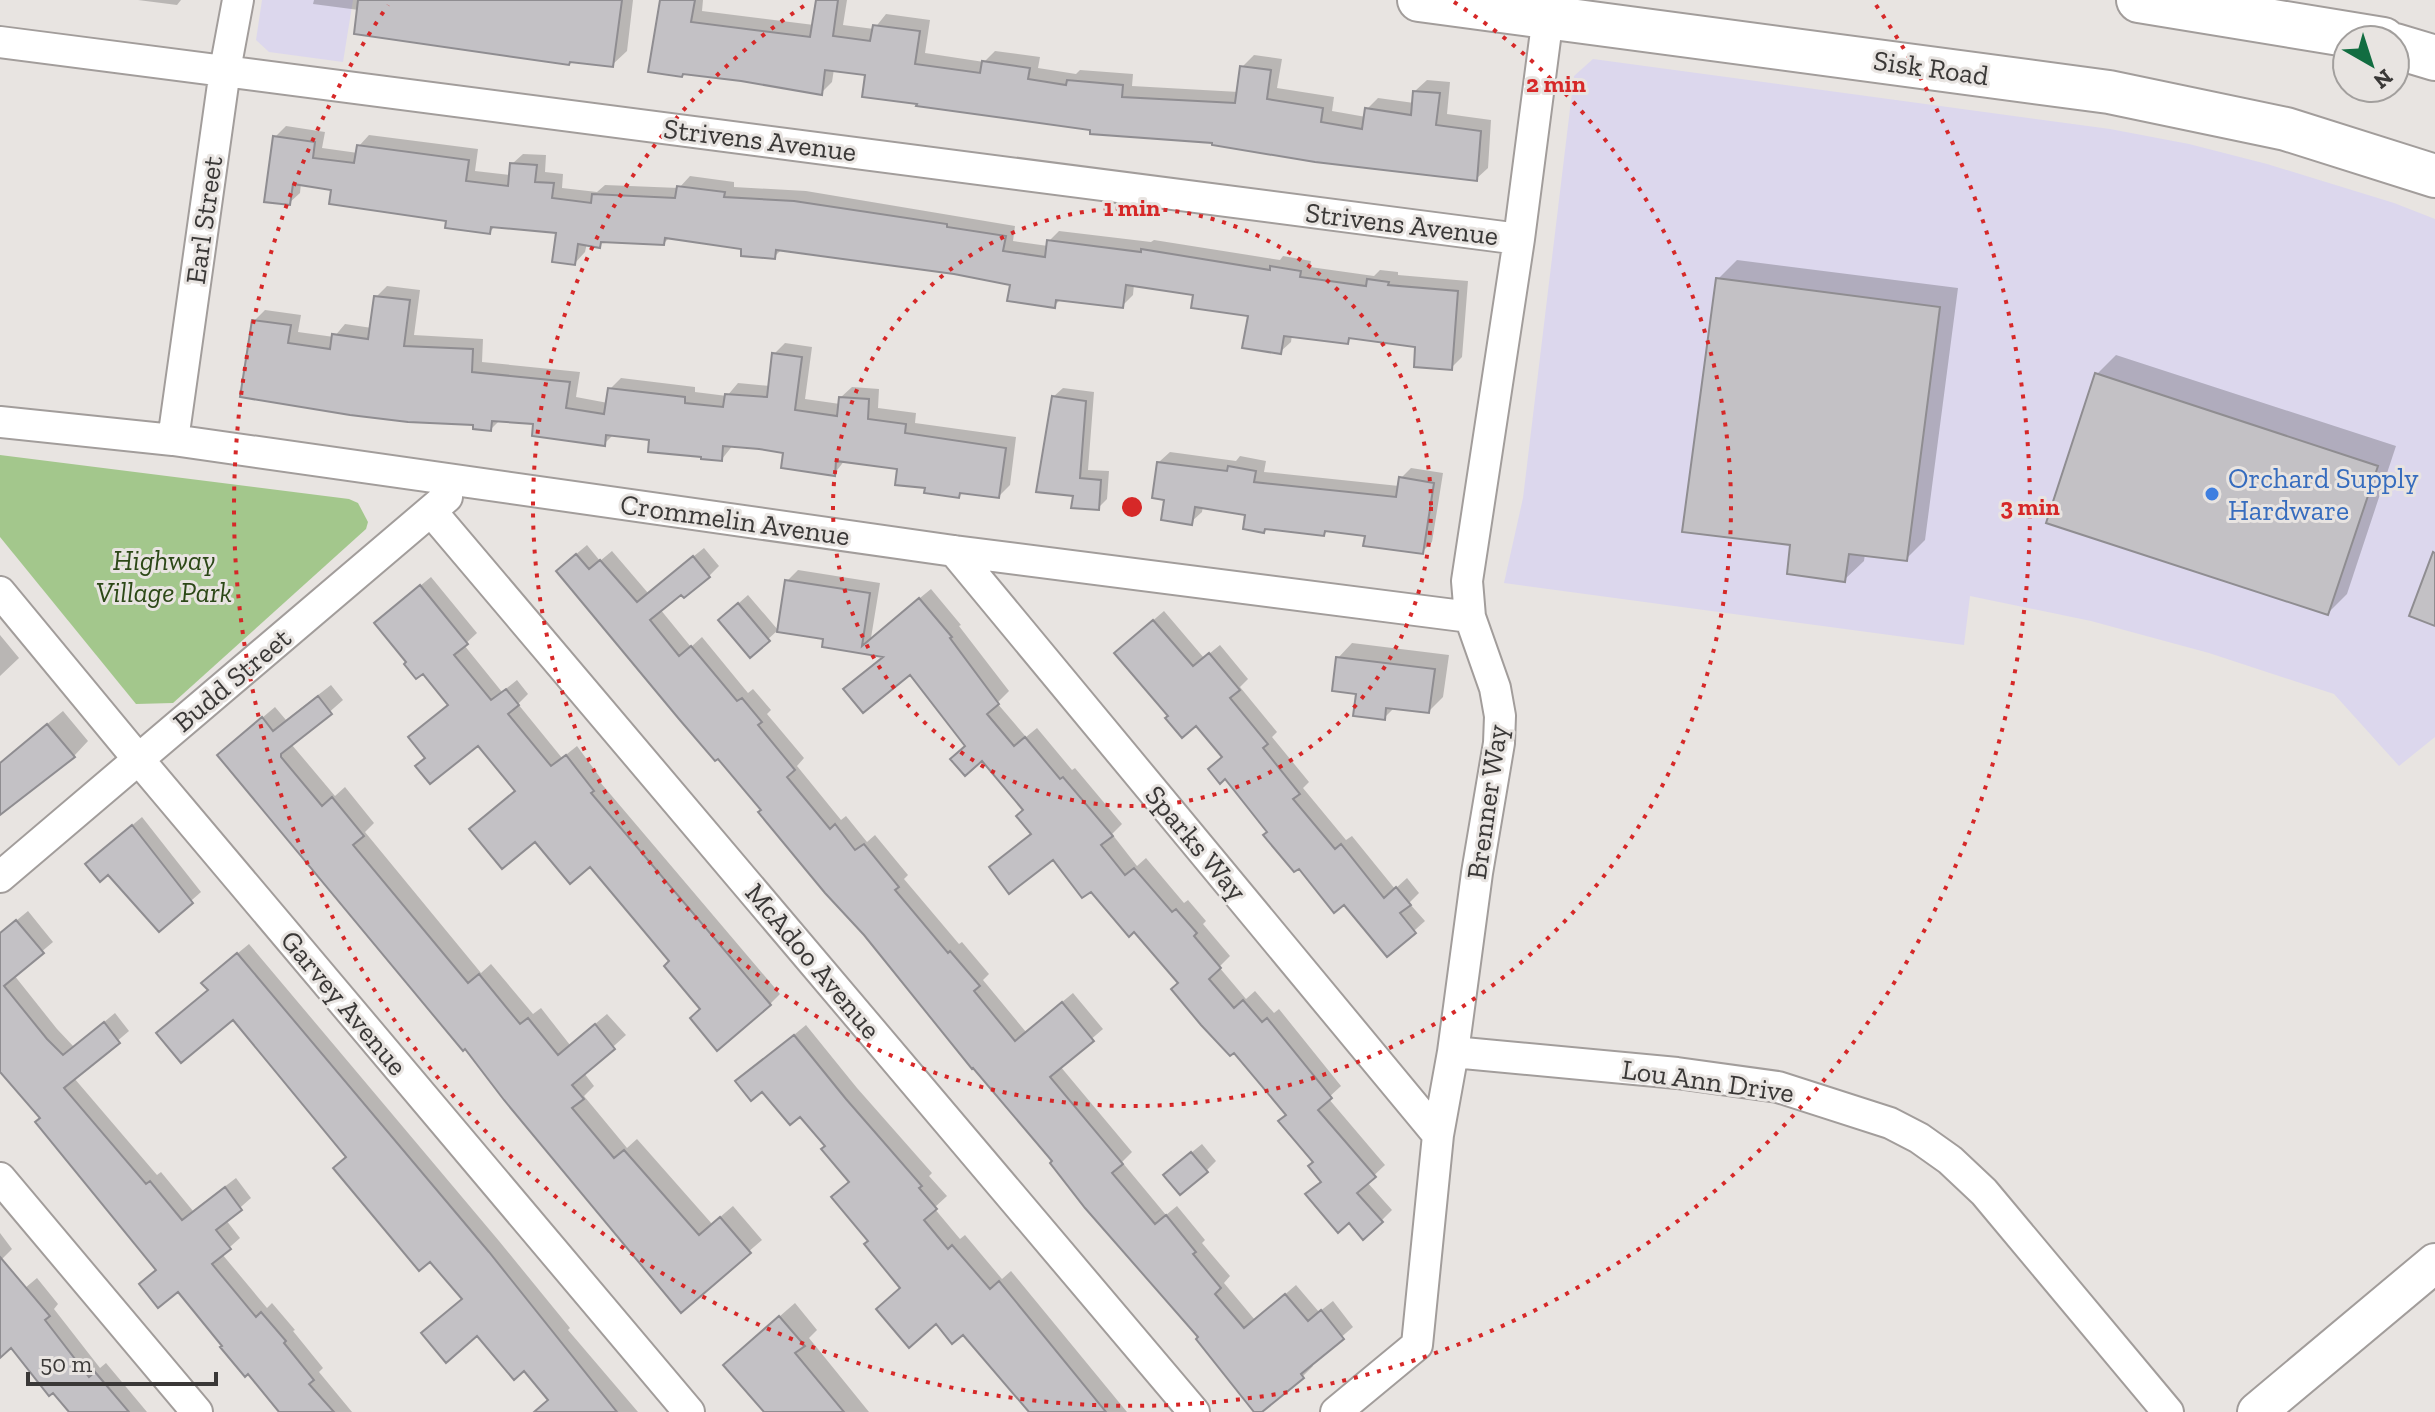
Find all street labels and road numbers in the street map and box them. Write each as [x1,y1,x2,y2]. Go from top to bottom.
street label: Sisk Road [1871,44,1991,92]
street label: Strivens Avenue [662,112,858,168]
street label: Earl Street [179,153,229,286]
street label: Strivens Avenue [1304,196,1500,252]
street label: Crommelin Avenue [618,488,852,552]
street label: Budd Street [166,621,298,739]
street label: Brenner Way [1460,722,1514,882]
street label: Sparks Way [1138,779,1254,908]
street label: McAdoo Avenue [738,877,888,1045]
street label: Garvey Avenue [274,924,414,1082]
street label: Lou Ann Drive [1620,1053,1796,1109]

